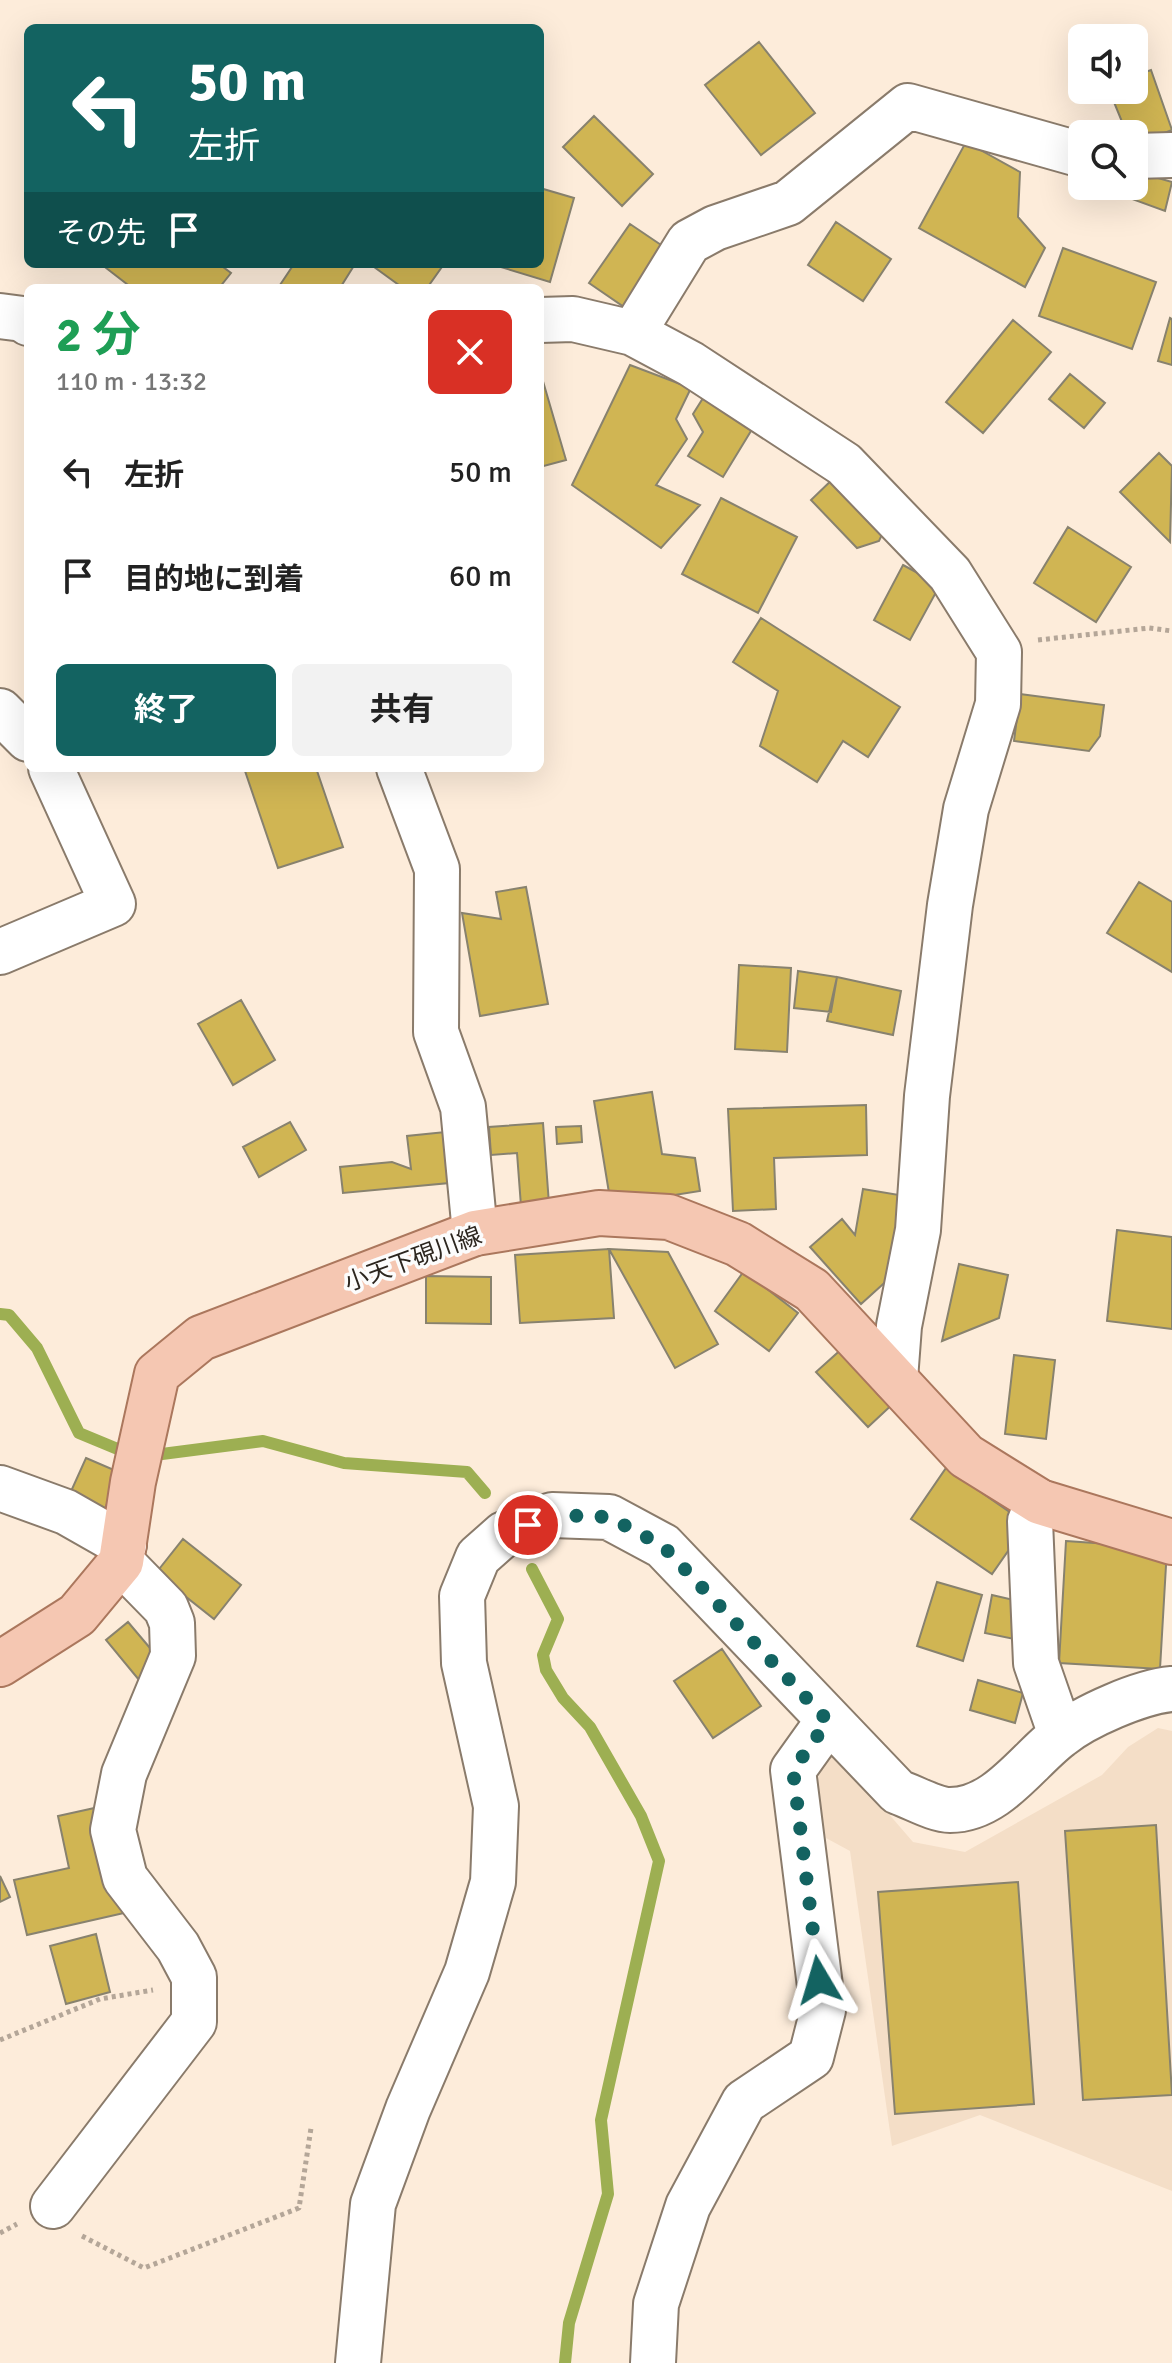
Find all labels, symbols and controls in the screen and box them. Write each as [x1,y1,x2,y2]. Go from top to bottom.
map controls [1068,24,1148,200]
button: sound [1068,24,1148,104]
text: 50 m [188,47,306,116]
icon: left [56,56,160,160]
button: search [1068,120,1148,200]
text: 左折 [188,124,260,169]
icon: arrive [162,208,206,252]
text: その先 [56,215,146,252]
text: 2 分 [56,306,140,365]
button: close [428,310,512,394]
text: 110 m · 13:32 [56,366,207,398]
icon: left [56,450,100,494]
text: 50 m [449,454,512,491]
text: 左折 [124,457,184,494]
icon: arrive [56,554,100,598]
text: 60 m [449,558,512,595]
text: 目的地に到着 [124,561,304,598]
button: 終了 [56,664,276,756]
button: 共有 [292,664,512,756]
street label: 小天下硯川線 [340,1220,486,1298]
pin [494,1491,562,1559]
icon: arrive [506,1503,550,1547]
position arrow [777,1938,861,2022]

